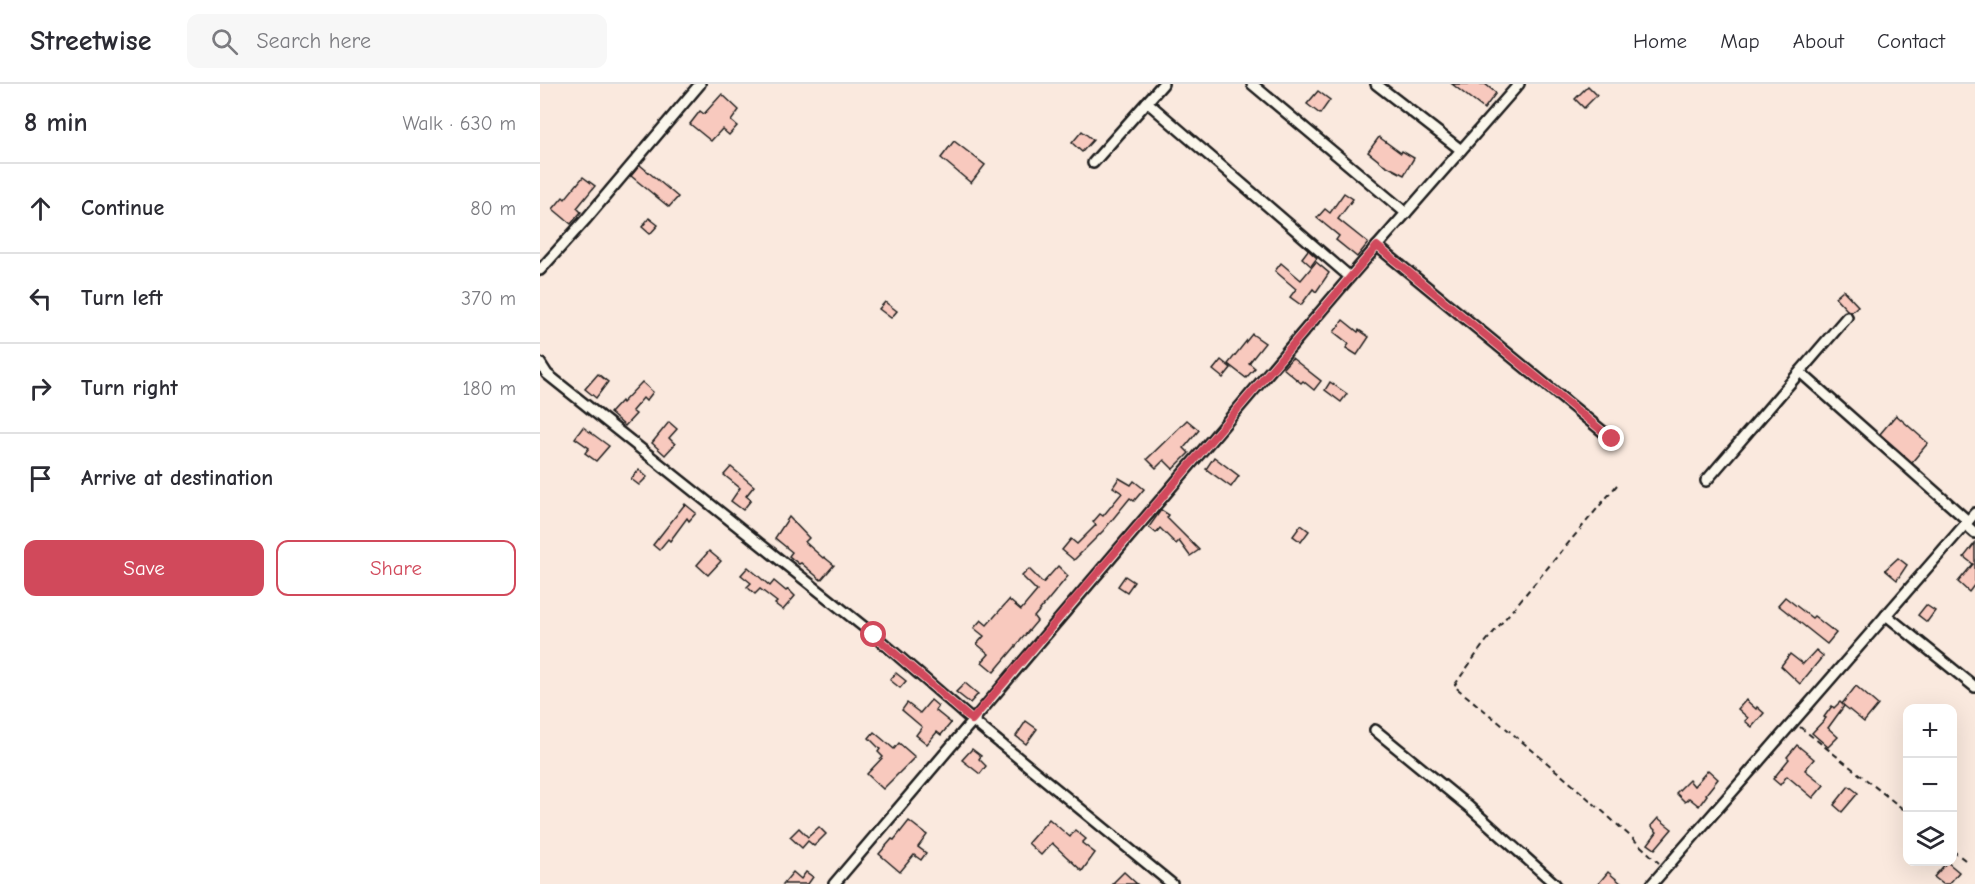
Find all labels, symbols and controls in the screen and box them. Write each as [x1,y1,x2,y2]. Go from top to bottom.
search box [187,14,607,68]
text: Streetwise [30,25,151,57]
icon: search [208,25,241,58]
text: Search here [256,28,371,54]
text: Home [1633,29,1687,53]
text: Map [1720,29,1760,53]
text: About [1793,29,1844,53]
text: Contact [1877,29,1945,53]
text: 8 min [24,108,88,138]
text: Walk · 630 m [402,112,516,135]
icon: ahead [24,192,57,225]
text: Continue [81,195,164,221]
text: 80 m [470,197,516,220]
icon: left [24,282,57,315]
text: Turn left [81,285,163,311]
text: 370 m [461,287,516,310]
icon: right [24,372,57,405]
text: Turn right [81,375,178,401]
text: 180 m [462,377,516,400]
route end [1598,425,1624,451]
icon: arrive [24,462,57,495]
text: Arrive at destination [81,465,273,491]
button: Save [24,540,264,596]
button: Share [276,540,516,596]
route start [860,621,886,647]
map controls [1903,704,1957,866]
button: + [1903,704,1957,758]
button: − [1903,758,1957,812]
button: layers [1903,812,1957,866]

